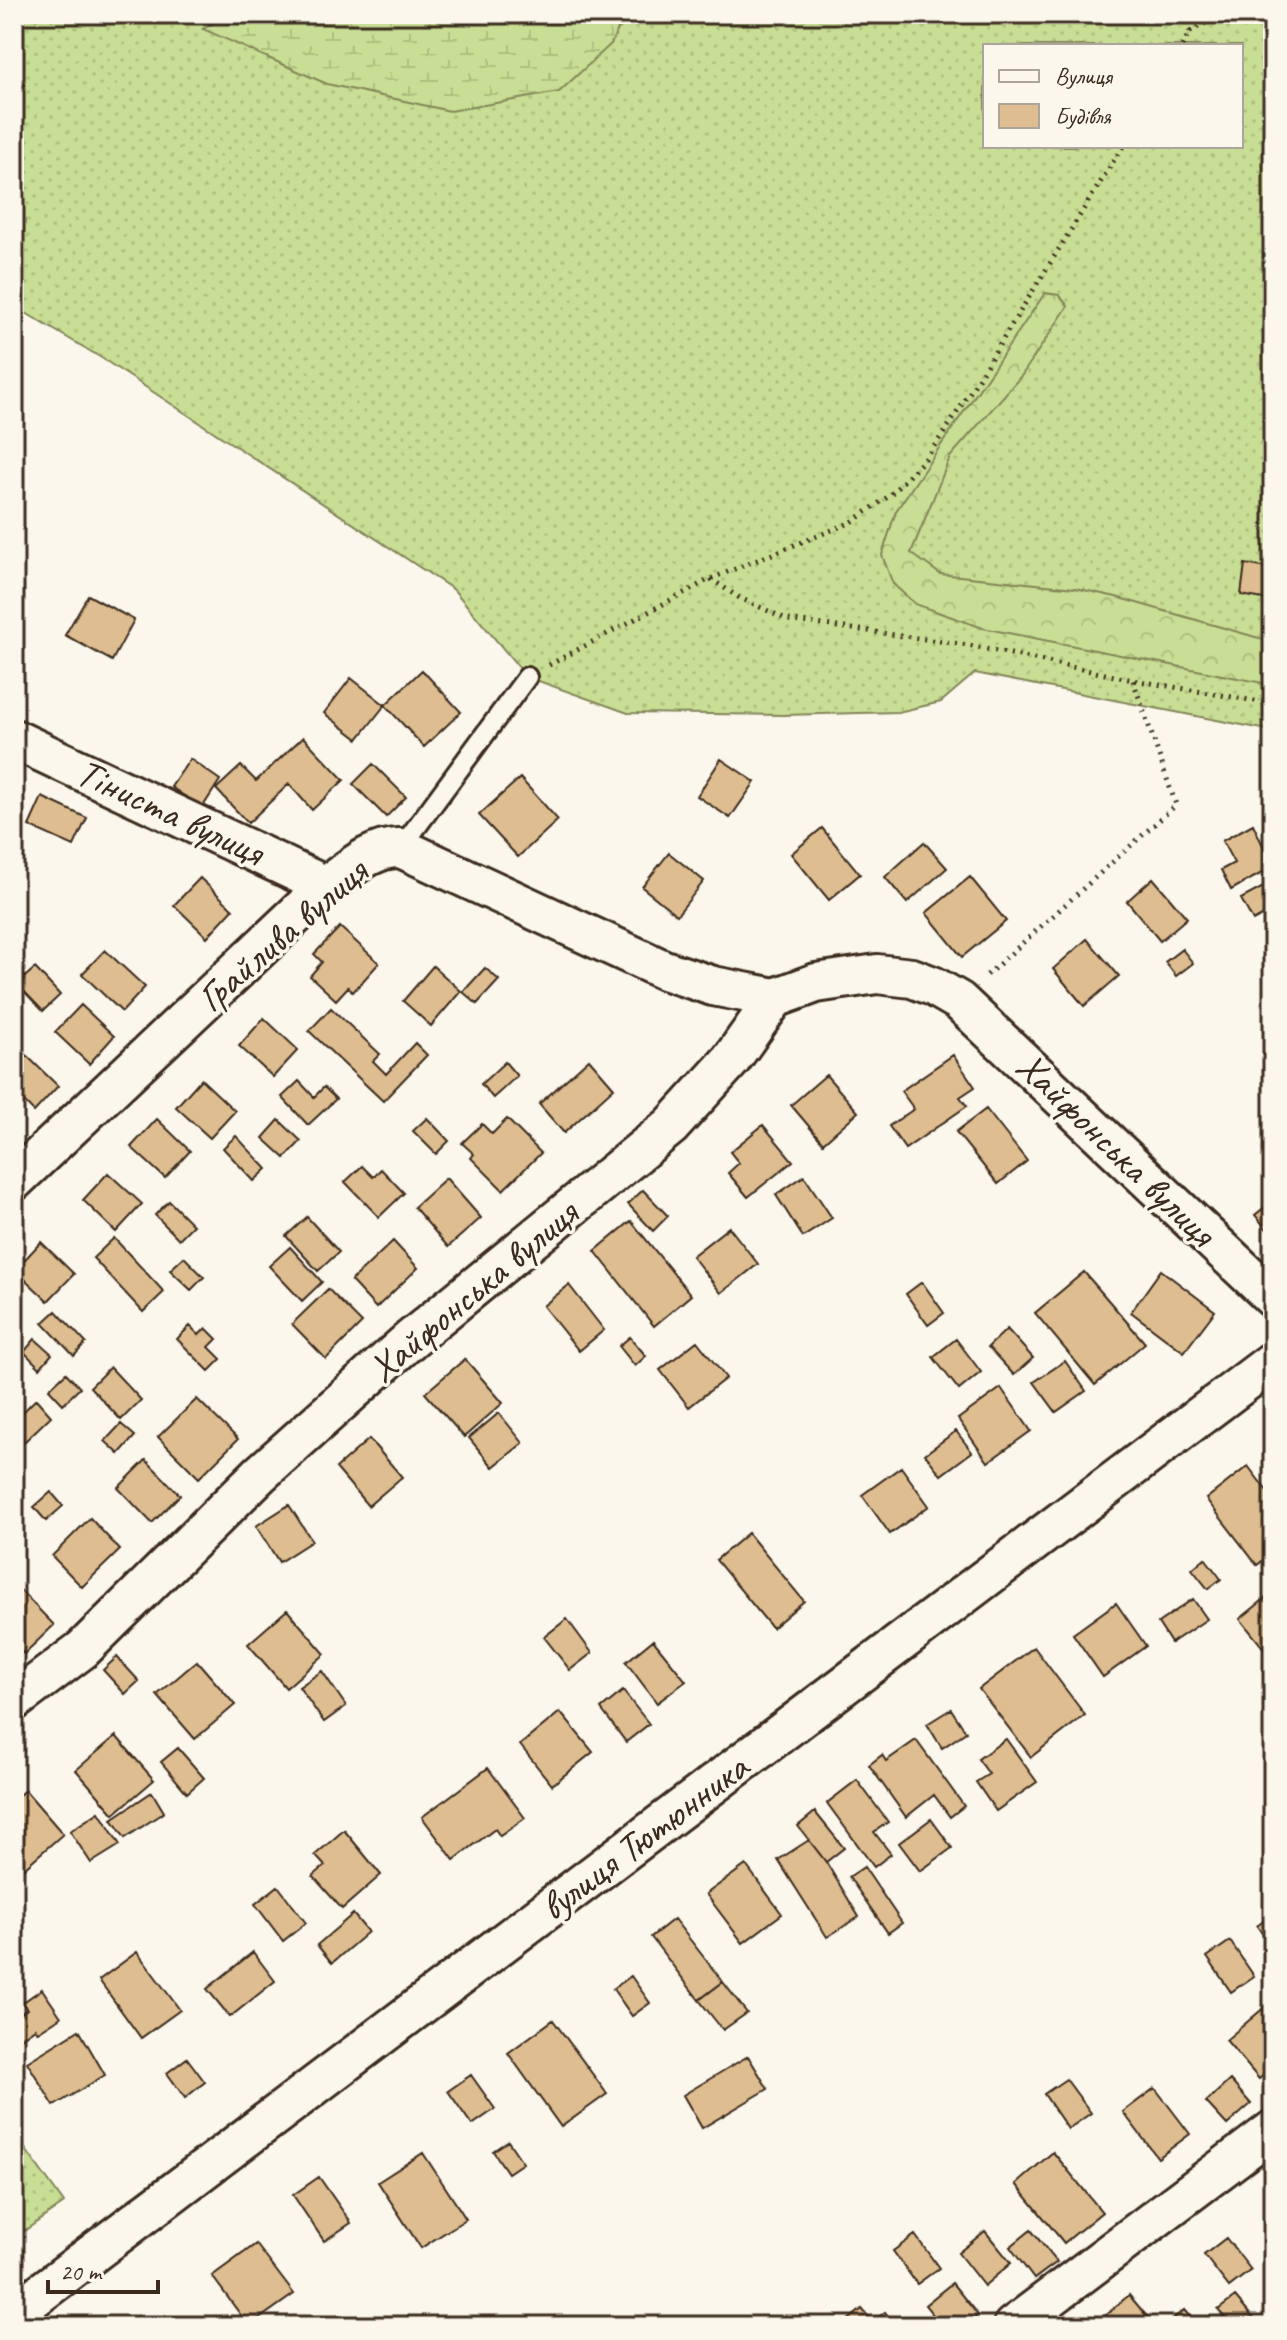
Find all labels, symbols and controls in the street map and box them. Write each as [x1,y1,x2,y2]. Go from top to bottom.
legend [983,44,1243,148]
text: Вулиця [1055,61,1114,91]
text: Будівля [1055,101,1112,131]
street label: Тіниста вулиця [69,747,274,878]
street label: Грайлива вулиця [187,846,379,1023]
street label: Хайфонська вулиця [1006,1041,1228,1258]
street label: Хайфонська вулиця [358,1187,590,1393]
street label: вулиця Тютюнника [530,1741,760,1932]
scale bar [48,2244,158,2294]
text: 20 m [60,2257,103,2287]

